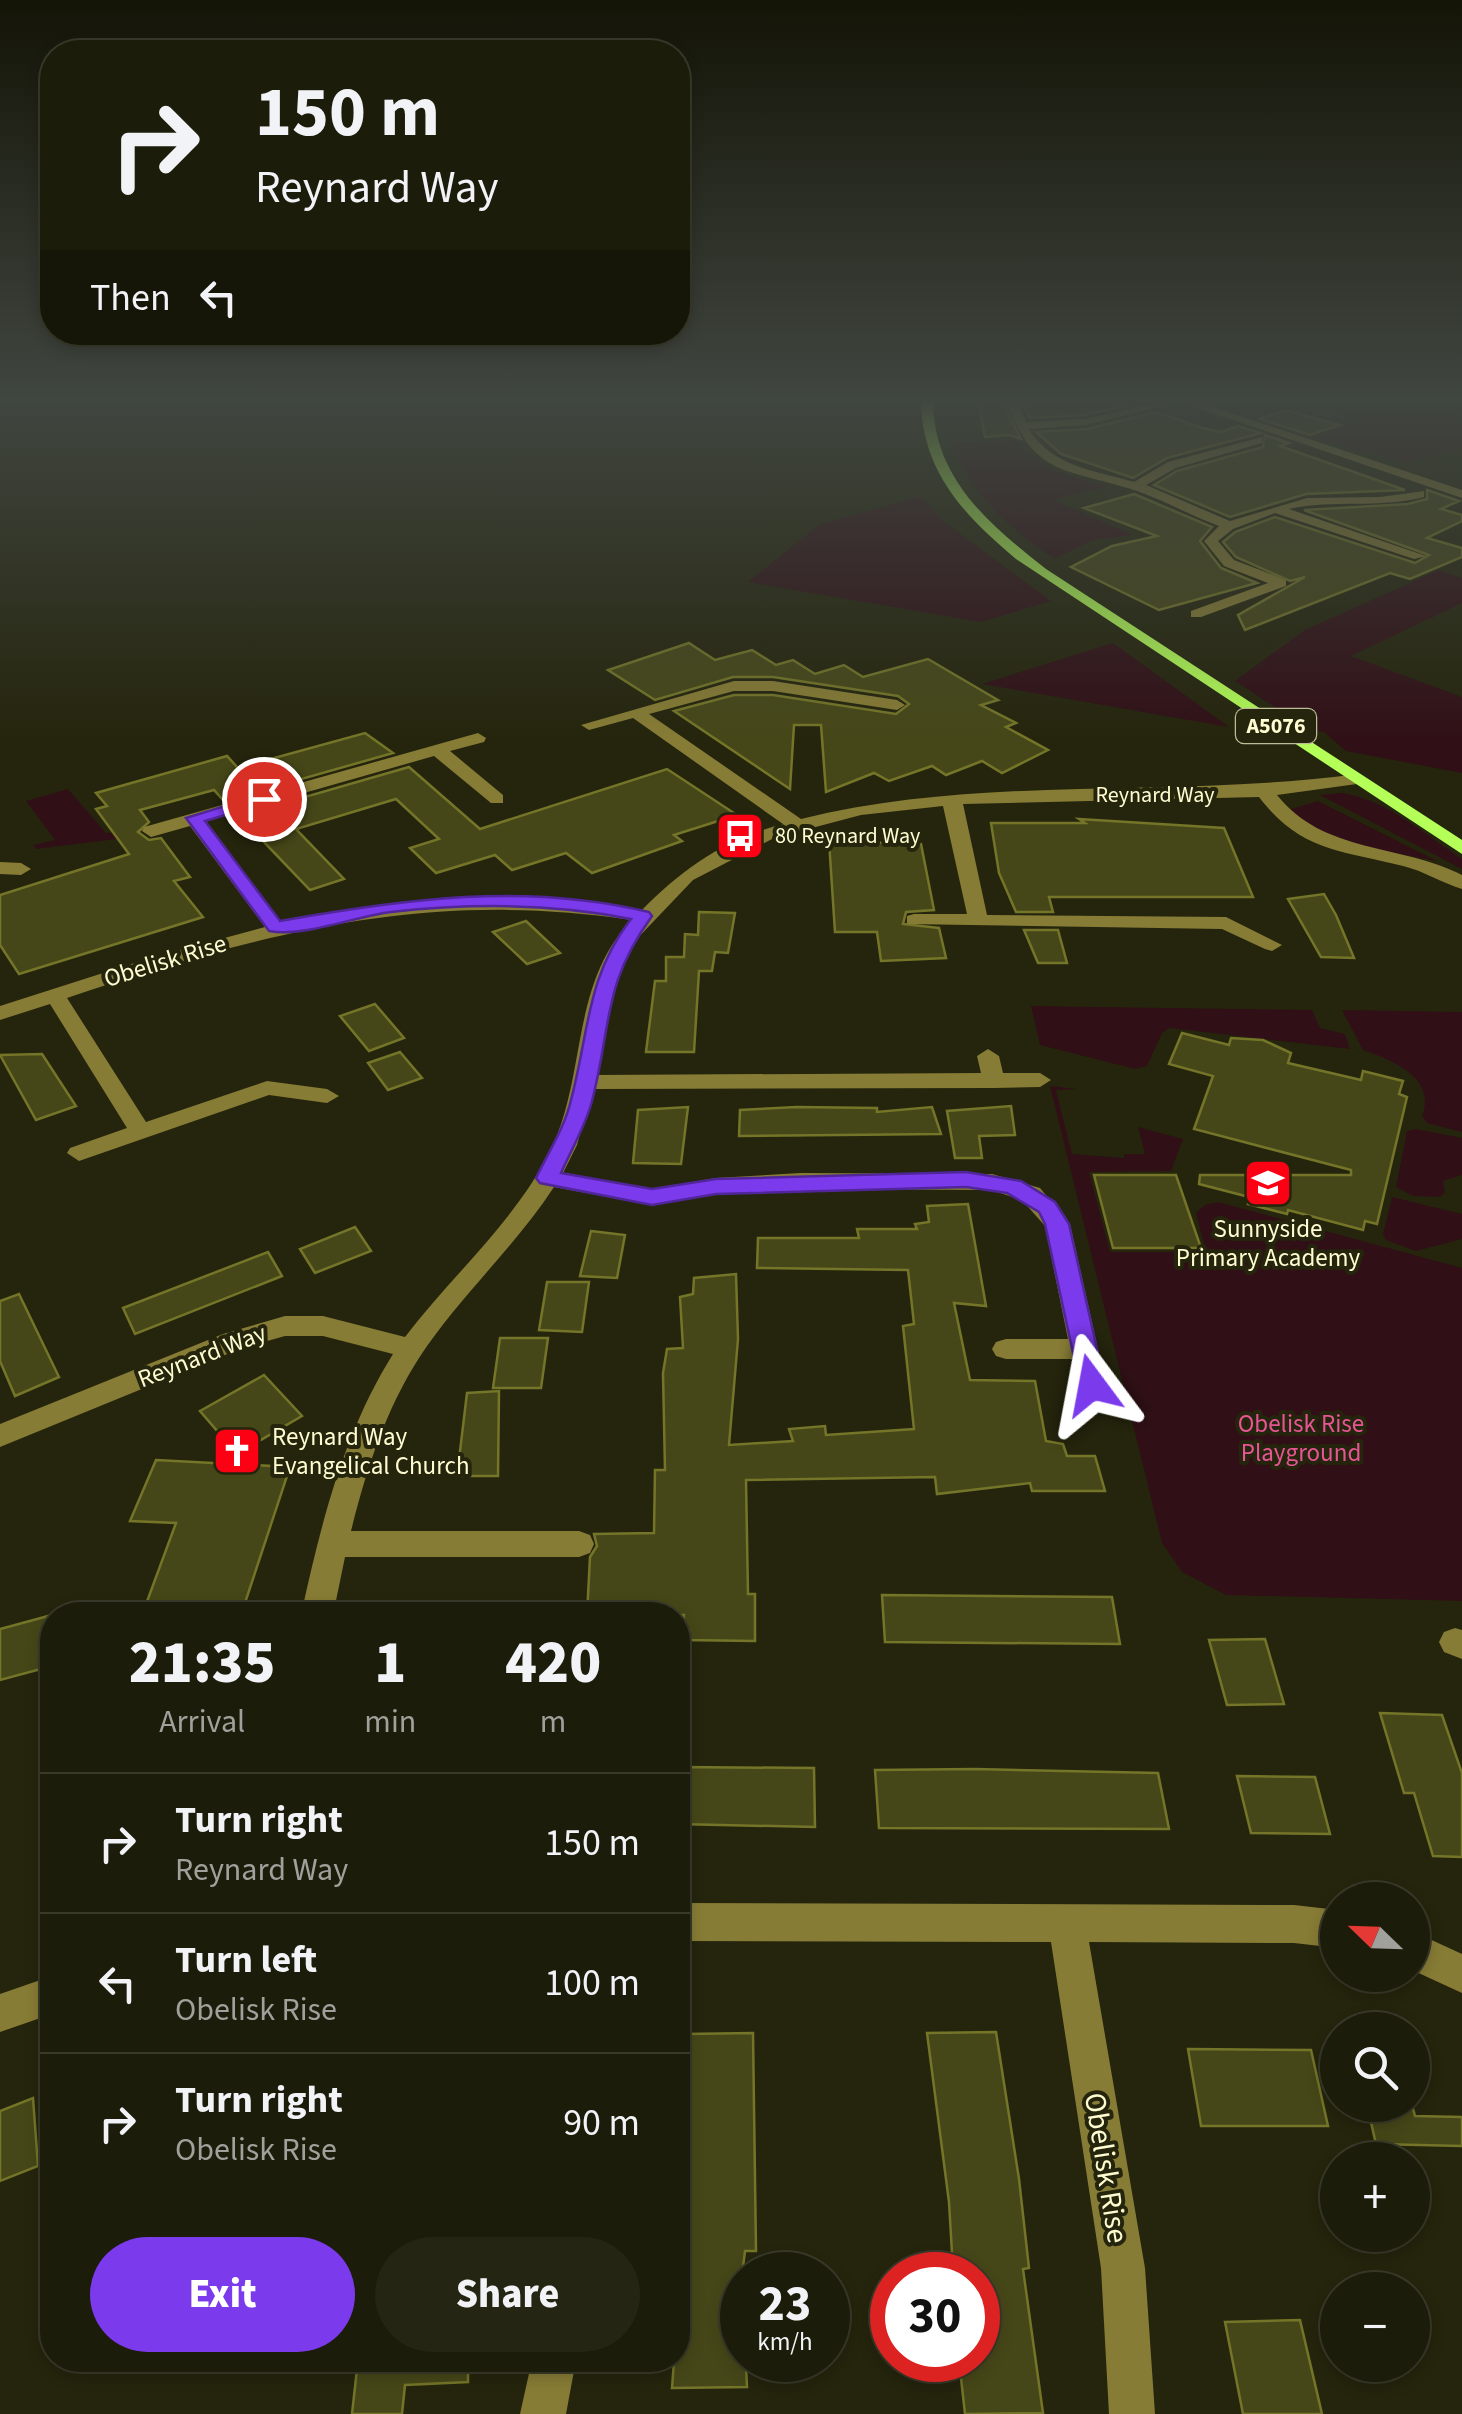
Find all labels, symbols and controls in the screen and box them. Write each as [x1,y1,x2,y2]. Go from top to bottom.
text: 150 m [255,63,440,163]
icon: right [90,80,220,210]
text: Reynard Way [255,156,499,220]
icon: left [191,270,246,325]
text: Then [90,271,171,325]
road number: A5076 [1236,709,1316,743]
pin [222,757,307,842]
icon: arrive [237,772,292,827]
street label: Reynard Way [1095,779,1215,811]
bus stop icon: 80 Reynard Way [714,810,766,862]
place label: 80 Reynard Way [775,820,921,852]
street label: Obelisk Rise [99,925,231,997]
school or university icon: Sunnyside Primary Academy [1242,1157,1294,1209]
place label: Sunnyside Primary Academy [1176,1211,1360,1276]
street label: Reynard Way [132,1315,272,1397]
position arrow [1040,1333,1144,1437]
park label: Obelisk Rise Playground [1238,1406,1364,1471]
place label: Reynard Way Evangelical Church [272,1419,470,1484]
church icon: Reynard Way Evangelical Church [211,1425,263,1477]
text: 21:35 [129,1621,276,1706]
text: 1 [374,1621,406,1706]
text: 420 [505,1621,601,1706]
text: Arrival [159,1699,245,1745]
text: min [364,1699,416,1745]
text: m [540,1699,566,1745]
text: Turn right [175,1793,343,1847]
icon: right [90,1816,145,1871]
text: 150 m [544,1816,640,1870]
text: Reynard Way [175,1847,348,1893]
north arrow [1320,1882,1430,1992]
map controls [1320,1882,1430,2382]
text: Turn left [175,1933,317,1987]
icon: left [90,1956,145,2011]
text: 100 m [544,1956,640,2010]
text: Obelisk Rise [175,1987,337,2033]
button: search [1320,2012,1430,2122]
text: Turn right [175,2073,343,2127]
street label: Obelisk Rise [1073,2090,1139,2246]
icon: right [90,2096,145,2151]
text: 90 m [563,2096,640,2150]
text: Obelisk Rise [175,2127,337,2173]
button: + [1320,2142,1430,2252]
button: Exit [90,2237,355,2352]
button: Share [375,2237,640,2352]
speed limit sign: 30 [870,2252,1000,2382]
text: 23 [759,2269,811,2340]
button: − [1320,2272,1430,2382]
text: km/h [757,2324,813,2360]

